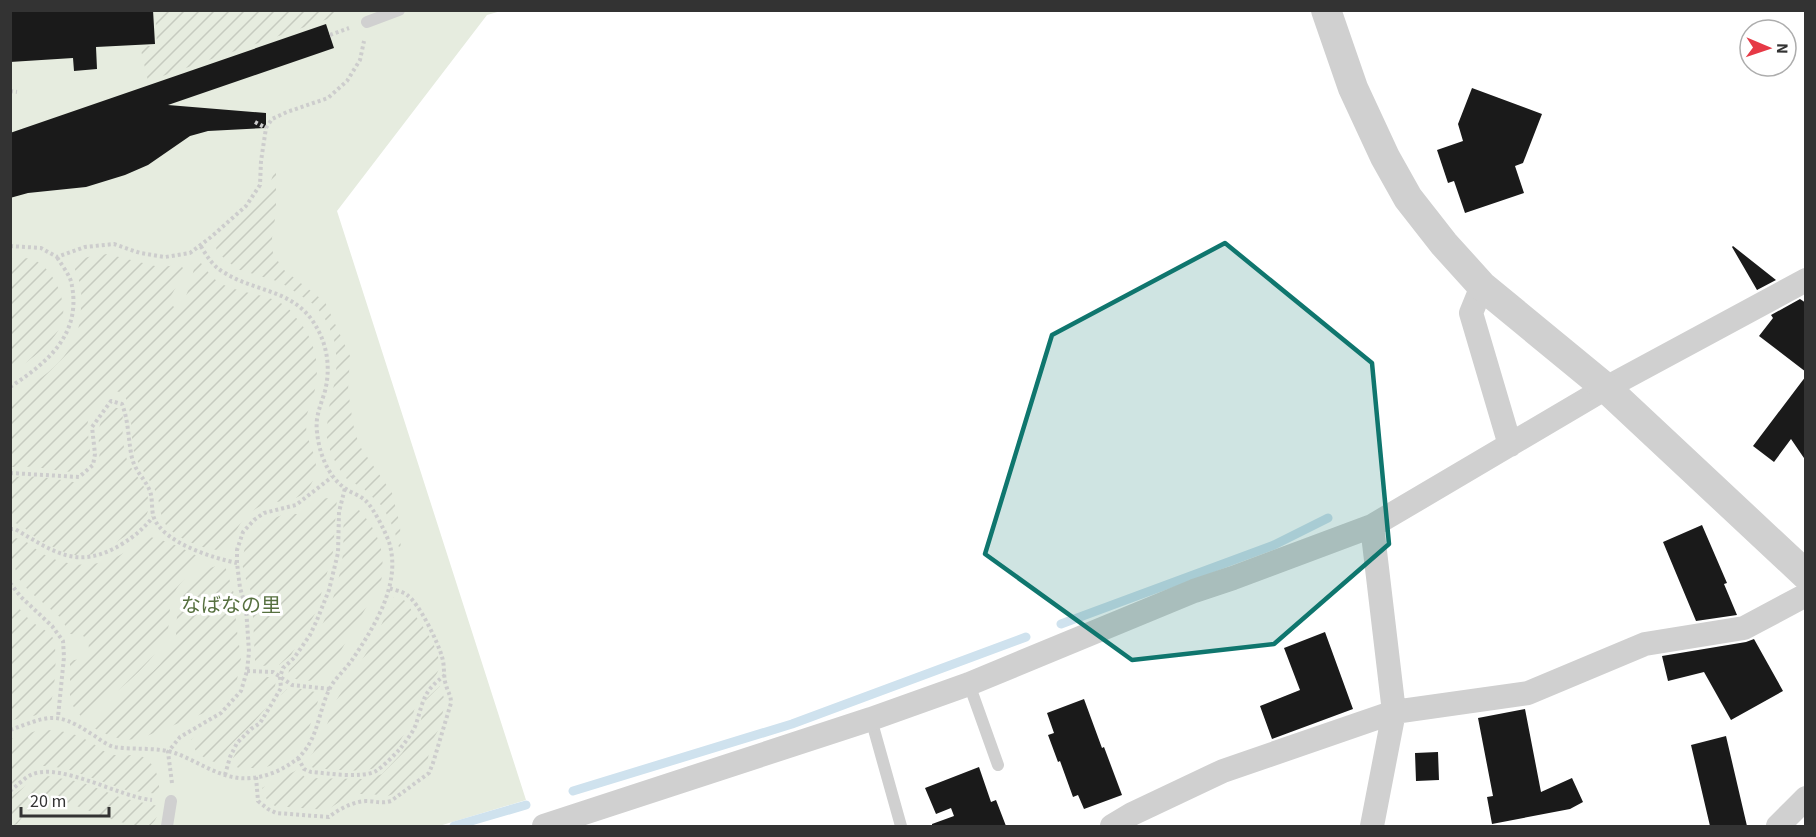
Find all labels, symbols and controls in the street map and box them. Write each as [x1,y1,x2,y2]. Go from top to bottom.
north arrow [1738,18,1798,78]
text: N [1771,43,1793,54]
park label: なばなの里 [181,592,281,620]
scale bar [21,780,110,818]
text: 20 m [30,789,66,814]

